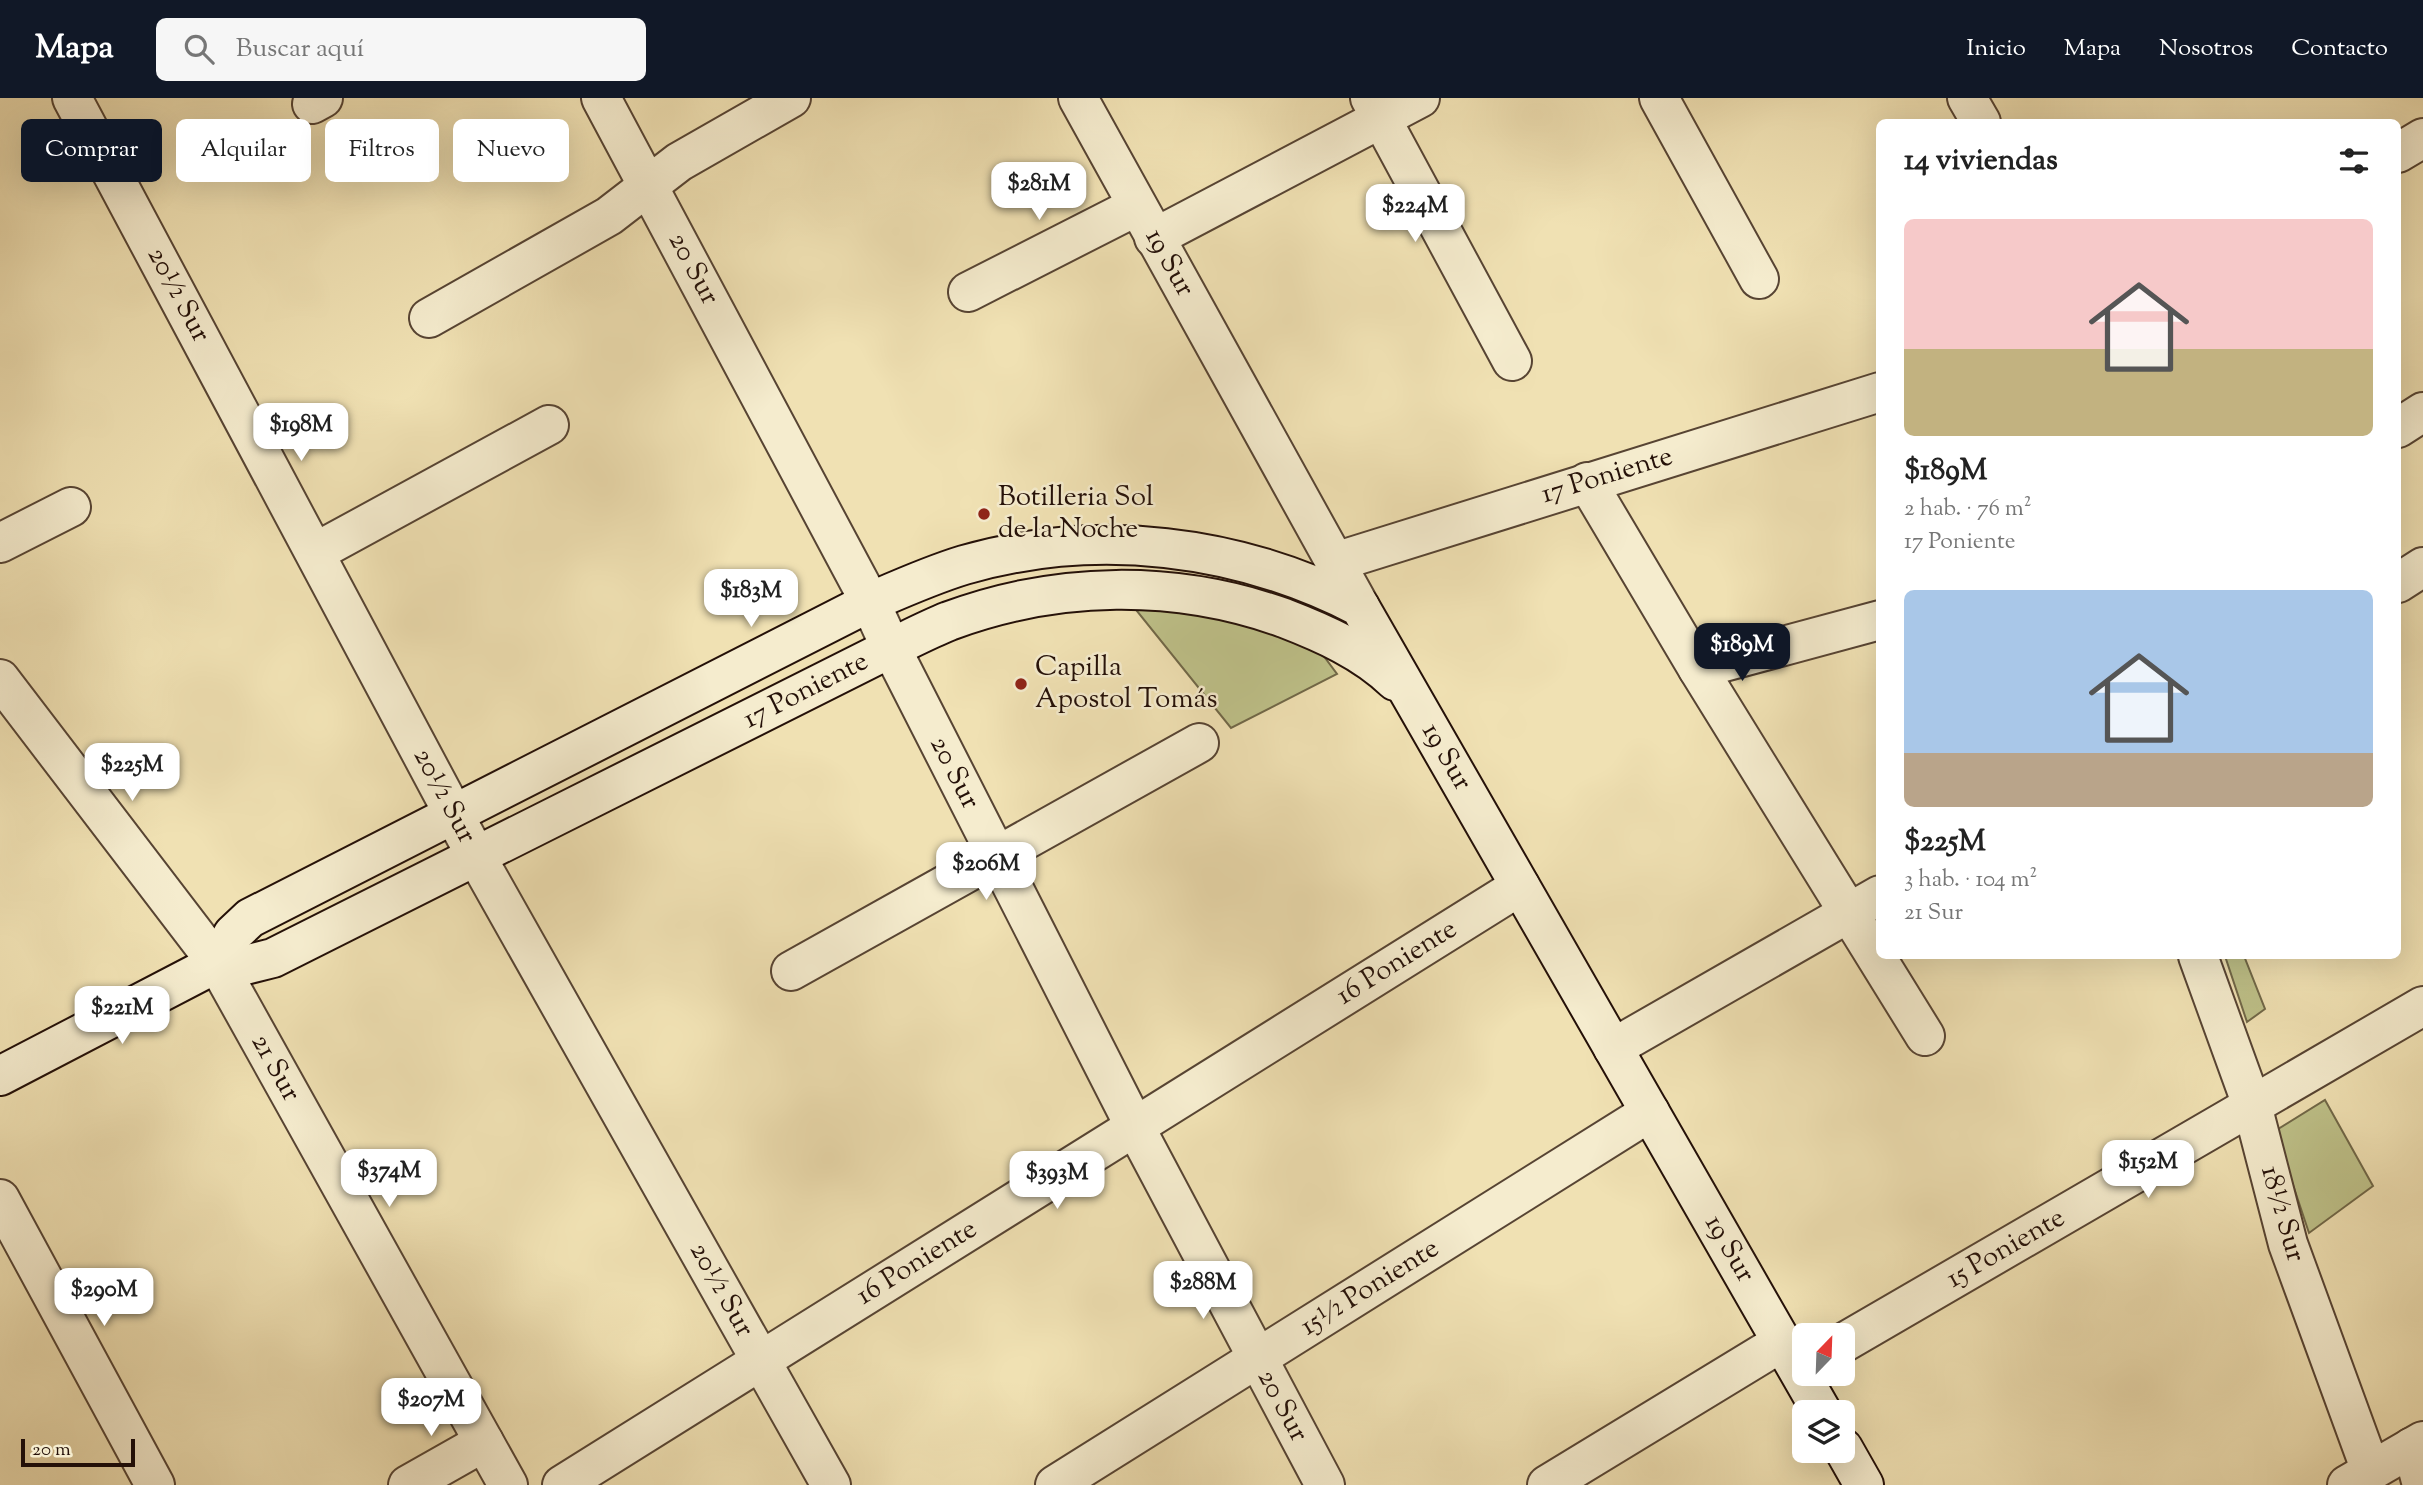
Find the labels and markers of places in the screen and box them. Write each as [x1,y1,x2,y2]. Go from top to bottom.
pin: $281M [990,162,1088,222]
pin: $224M [1366,184,1464,244]
pin: $198M [252,404,350,463]
place label: Botilleria Sol de la Noche [998,478,1154,550]
marker: Botilleria Sol de la Noche [976,506,992,522]
pin: $183M [702,570,800,629]
pin: $189M [1693,624,1791,683]
place label: Capilla Apostol Tomás [1035,648,1217,720]
marker: Capilla Apostol Tomás [1013,676,1029,692]
pin: $225M [83,744,181,803]
pin: $206M [937,842,1035,902]
pin: $221M [73,986,171,1046]
pin: $152M [2099,1140,2197,1200]
pin: $374M [340,1150,438,1209]
pin: $393M [1008,1152,1106,1211]
pin: $288M [1154,1262,1252,1321]
pin: $290M [55,1268,153,1328]
pin: $207M [382,1378,480,1438]

